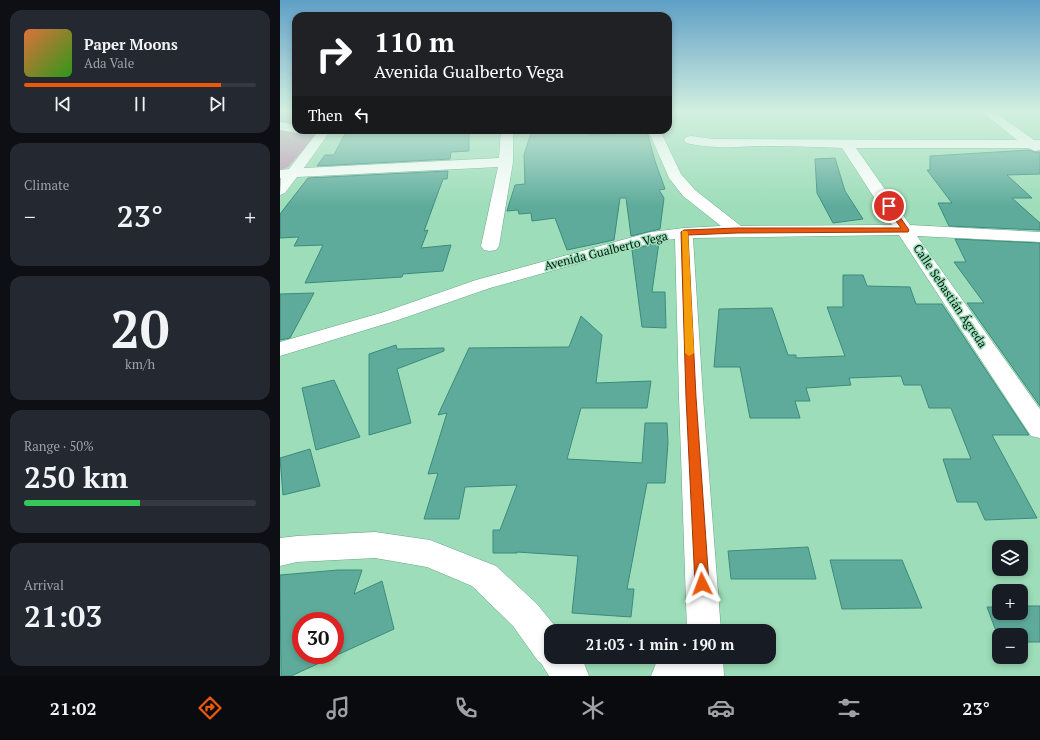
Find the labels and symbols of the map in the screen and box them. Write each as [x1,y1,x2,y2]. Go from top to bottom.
pin [872,189,906,223]
street label: Avenida Gualberto Vega [543,228,669,273]
street label: Calle Sebastián Ágreda [910,241,991,350]
position arrow [681,563,723,605]
speed limit sign: 30 [292,612,344,664]

